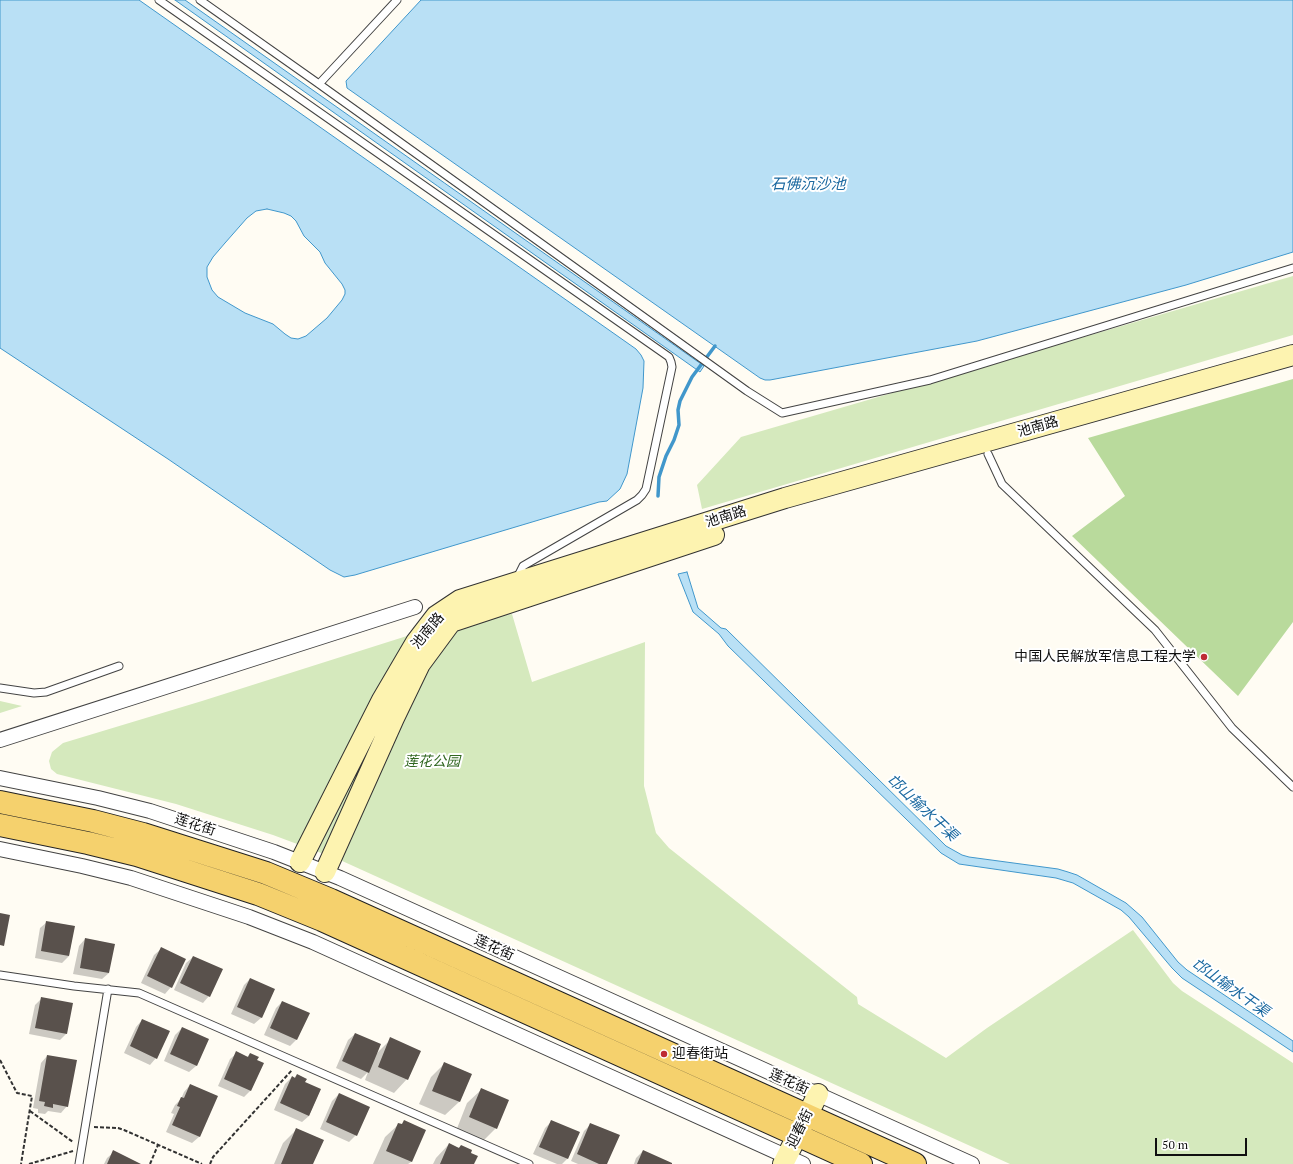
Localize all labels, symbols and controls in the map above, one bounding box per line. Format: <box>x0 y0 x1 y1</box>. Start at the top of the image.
water label: 石佛沉沙池 <box>771 176 845 194</box>
street label: 池南路 <box>1015 413 1061 441</box>
street label: 池南路 <box>703 503 749 531</box>
street label: 池南路 <box>408 610 448 652</box>
place label: 中国人民解放军信息工程大学 <box>1014 649 1196 665</box>
marker: 中国人民解放军信息工程大学 <box>1199 652 1209 662</box>
park label: 莲花公园 <box>404 754 460 770</box>
water label: 邙山输水干渠 <box>883 771 961 845</box>
street label: 莲花街 <box>172 811 218 839</box>
street label: 莲花街 <box>471 932 517 964</box>
water label: 邙山输水干渠 <box>1188 955 1272 1021</box>
place label: 迎春街站 <box>672 1046 728 1062</box>
marker: 迎春街站 <box>659 1049 669 1059</box>
street label: 莲花街 <box>766 1066 812 1098</box>
street label: 迎春街 <box>783 1106 817 1152</box>
scale bar <box>1157 1130 1249 1156</box>
text: 50 m <box>1162 1137 1188 1152</box>

